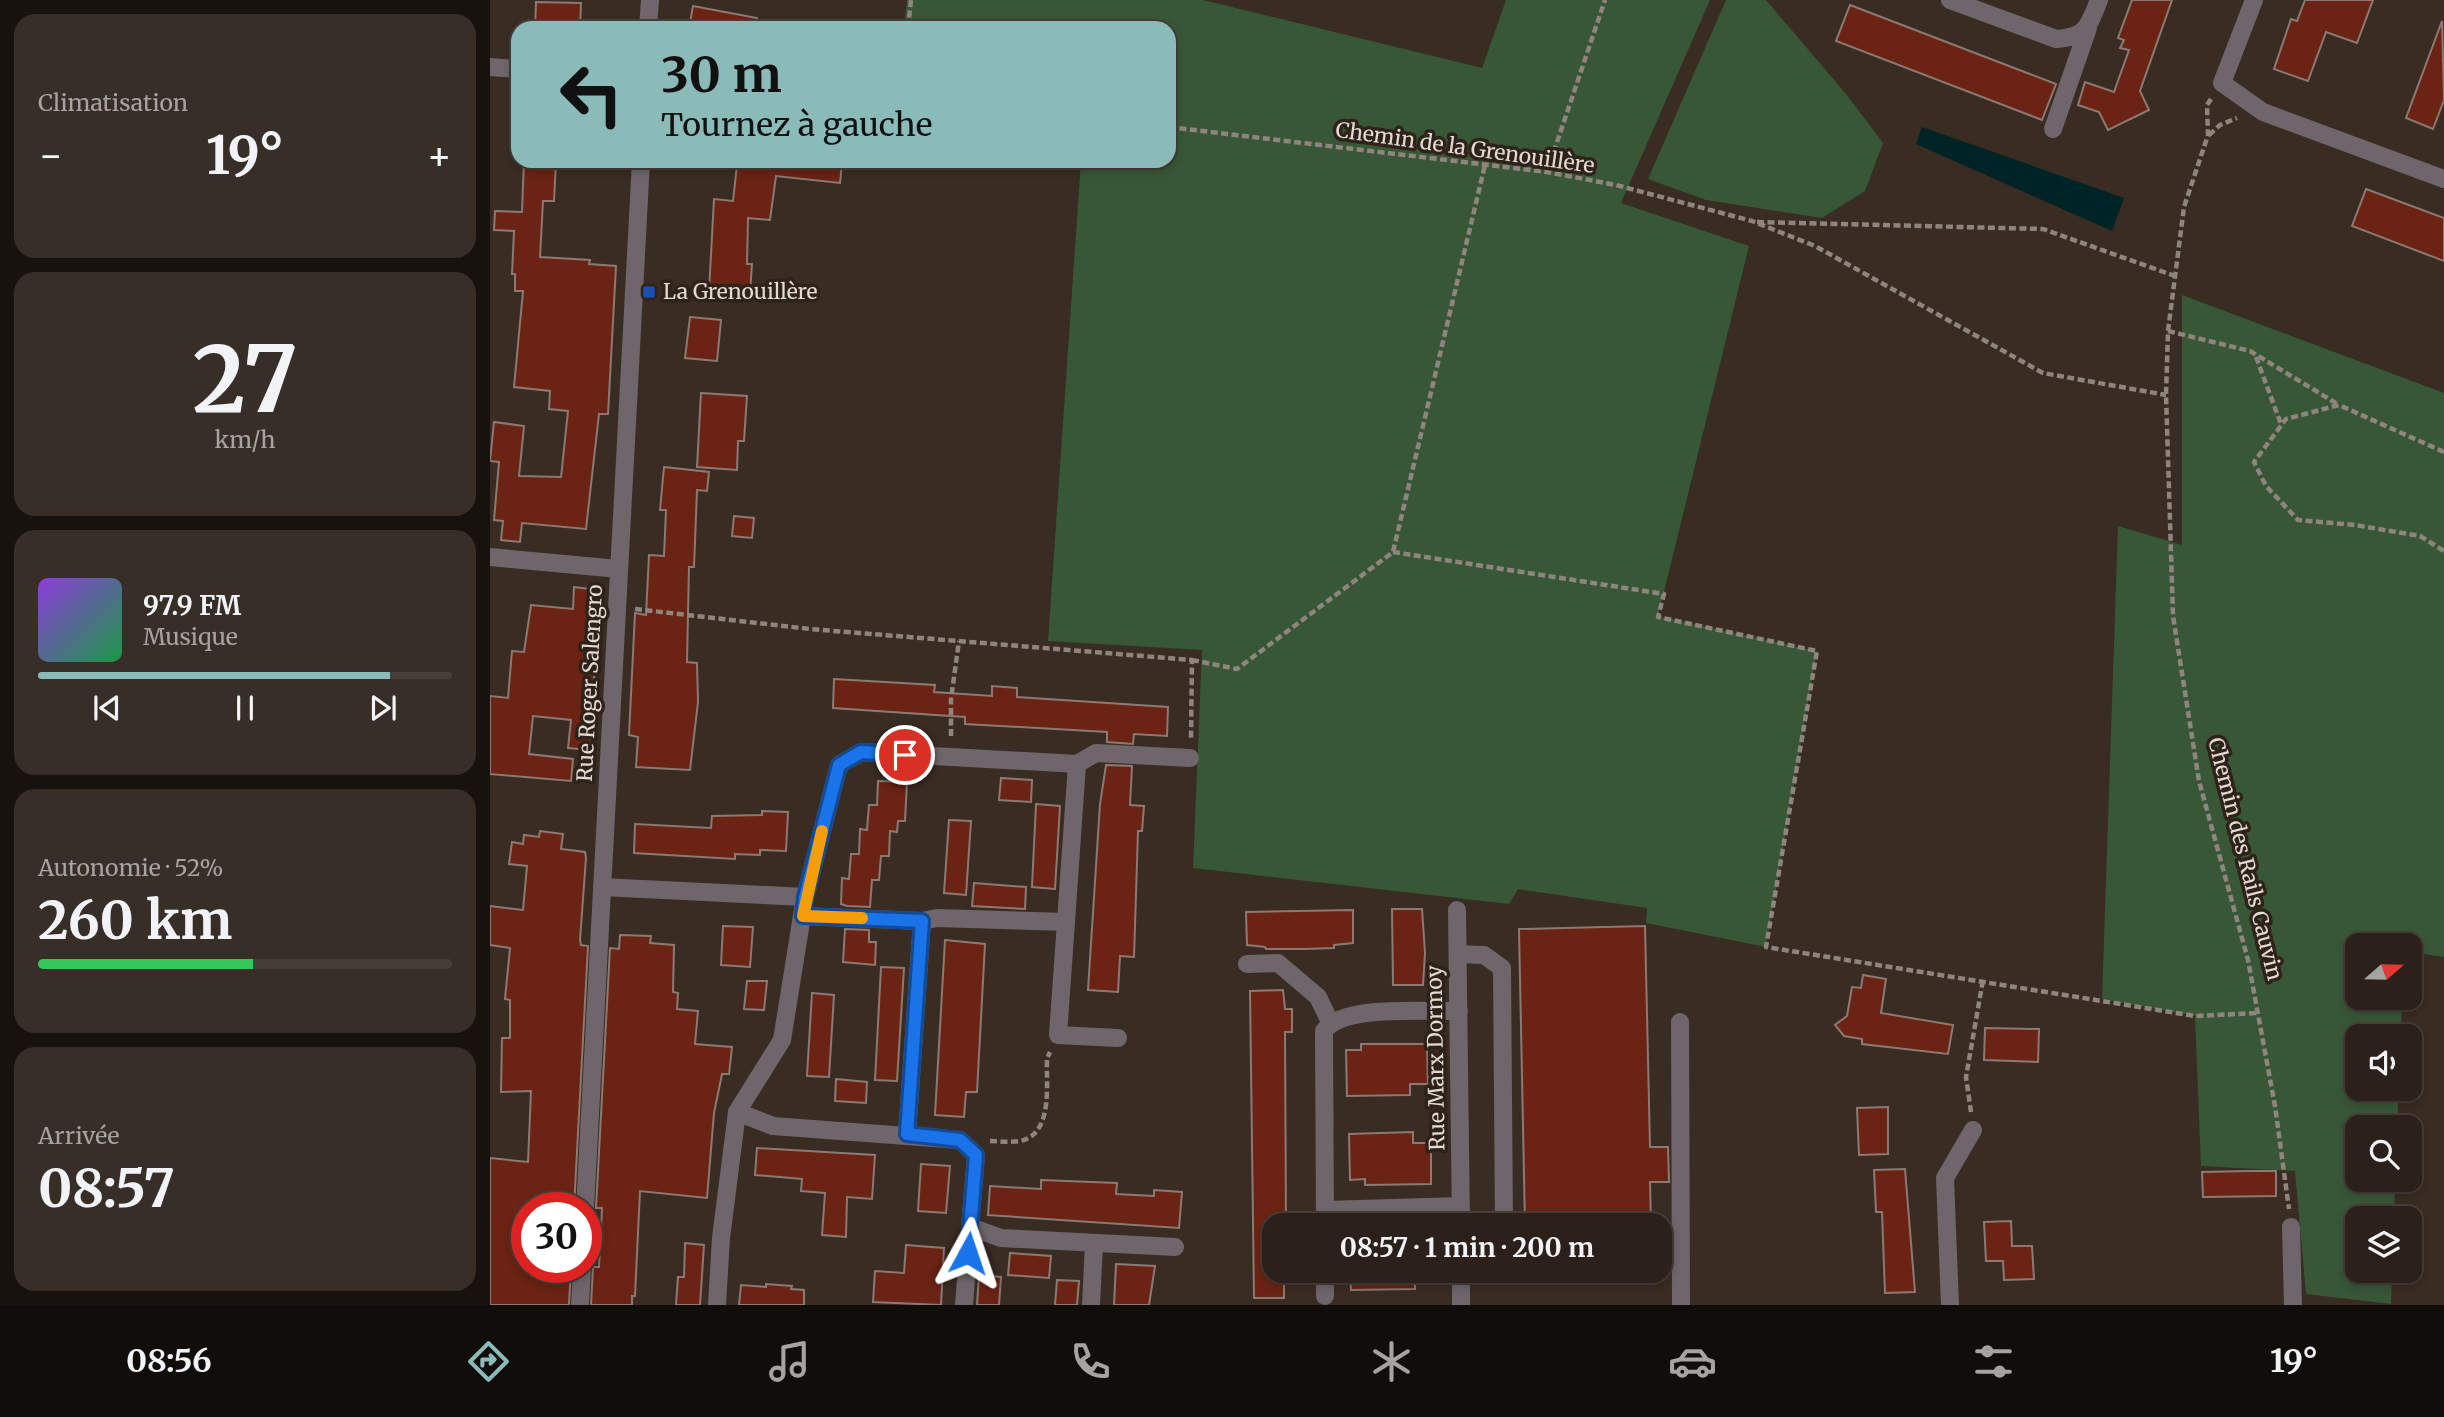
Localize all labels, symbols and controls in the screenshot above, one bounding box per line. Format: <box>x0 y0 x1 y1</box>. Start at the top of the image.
text: 30 m <box>661 44 782 105</box>
icon: left <box>546 49 637 140</box>
text: Climatisation <box>38 88 188 117</box>
text: Tournez à gauche <box>661 105 932 145</box>
street label: Chemin de la Grenouillère <box>1334 116 1596 179</box>
text: 19° <box>206 123 284 188</box>
text: − <box>38 132 63 179</box>
text: + <box>427 132 452 179</box>
place label: La Grenouillère <box>663 278 818 305</box>
marker: La Grenouillère <box>641 284 657 300</box>
text: 27 <box>192 322 298 437</box>
text: km/h <box>215 425 275 454</box>
street label: Rue Roger Salengro <box>571 584 608 782</box>
text: 97.9 FM <box>143 589 241 622</box>
text: Musique <box>143 622 238 651</box>
icon: previous <box>88 689 126 727</box>
icon: pause <box>226 689 264 727</box>
icon: next <box>364 689 402 727</box>
pin <box>875 725 935 785</box>
street label: Chemin des Rails Cauvin <box>2202 735 2289 983</box>
icon: arrive <box>886 736 924 774</box>
text: Autonomie · 52% <box>38 853 223 882</box>
text: 260 km <box>38 888 232 953</box>
north arrow <box>2345 933 2422 1010</box>
map controls <box>2345 933 2422 1283</box>
street label: Rue Marx Dormoy <box>1420 964 1451 1151</box>
button: sound <box>2345 1024 2422 1101</box>
button: search <box>2345 1115 2422 1192</box>
text: Arrivée <box>38 1121 120 1150</box>
text: 08:57 <box>38 1156 175 1221</box>
speed limit sign: 30 <box>511 1192 602 1283</box>
button: layers <box>2345 1206 2422 1283</box>
position arrow <box>931 1216 1005 1290</box>
text: 08:57 · 1 min · 200 m <box>1340 1231 1594 1264</box>
icon: directions <box>464 1337 513 1386</box>
icon: music <box>765 1337 814 1386</box>
icon: phone <box>1066 1337 1115 1386</box>
icon: climate <box>1367 1337 1416 1386</box>
icon: car <box>1668 1337 1717 1386</box>
icon: filters <box>1969 1337 2018 1386</box>
text: 08:56 <box>126 1341 212 1381</box>
text: 19° <box>2270 1341 2318 1381</box>

